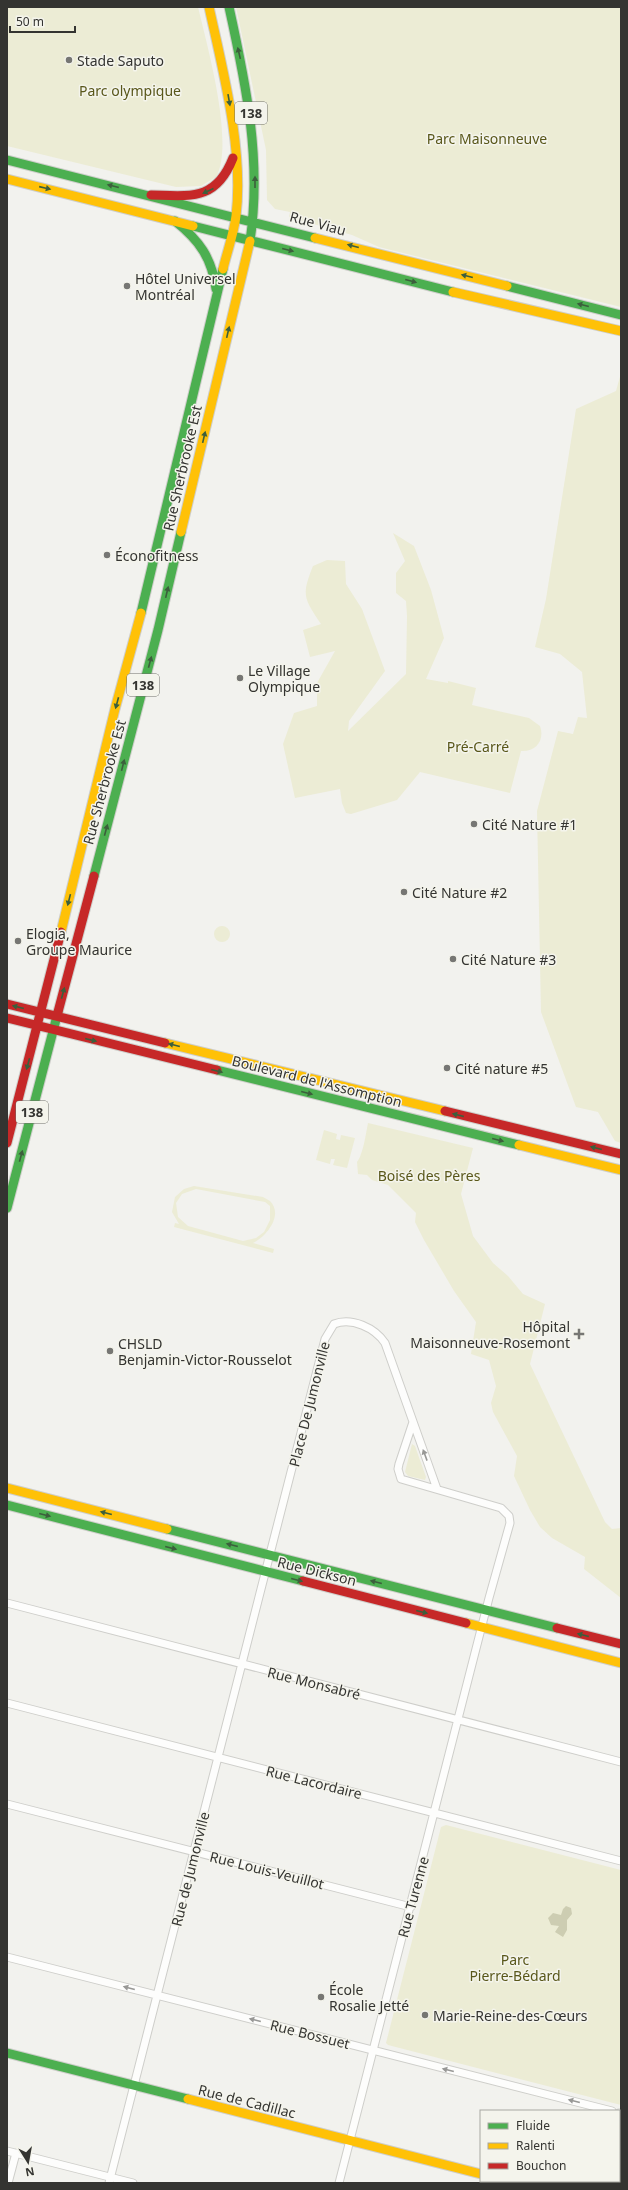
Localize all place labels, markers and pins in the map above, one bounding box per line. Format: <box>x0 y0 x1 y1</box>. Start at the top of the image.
place label: Stade Saputo <box>77 51 164 70</box>
marker: Stade Saputo <box>64 55 74 65</box>
place label: Hôtel Universel Montréal <box>135 269 236 304</box>
marker: Hôtel Universel Montréal <box>122 281 132 291</box>
place label: Éconofitness <box>115 546 199 565</box>
marker: Éconofitness <box>102 550 112 560</box>
place label: Le Village Olympique <box>248 661 320 696</box>
marker: Le Village Olympique <box>235 673 245 683</box>
place label: Cité Nature #1 <box>482 815 577 834</box>
marker: Cité Nature #1 <box>469 819 479 829</box>
place label: Cité Nature #2 <box>412 883 507 902</box>
marker: Cité Nature #2 <box>399 887 409 897</box>
place label: Elogia, Groupe Maurice <box>26 924 132 959</box>
marker: Elogia, Groupe Maurice <box>13 936 23 946</box>
place label: Cité Nature #3 <box>461 950 556 969</box>
marker: Cité Nature #3 <box>448 954 458 964</box>
place label: Cité nature #5 <box>455 1059 548 1078</box>
marker: Cité nature #5 <box>442 1063 452 1073</box>
place label: Hôpital Maisonneuve-Rosemont <box>410 1317 570 1352</box>
marker: Hôpital Maisonneuve-Rosemont <box>573 1328 585 1340</box>
place label: CHSLD Benjamin-Victor-Rousselot <box>118 1334 292 1369</box>
marker: CHSLD Benjamin-Victor-Rousselot <box>105 1346 115 1356</box>
place label: École Rosalie Jetté <box>329 1980 409 2015</box>
marker: École Rosalie Jetté <box>316 1992 326 2002</box>
place label: Marie-Reine-des-Cœurs <box>433 2006 588 2025</box>
marker: Marie-Reine-des-Cœurs <box>420 2010 430 2020</box>

